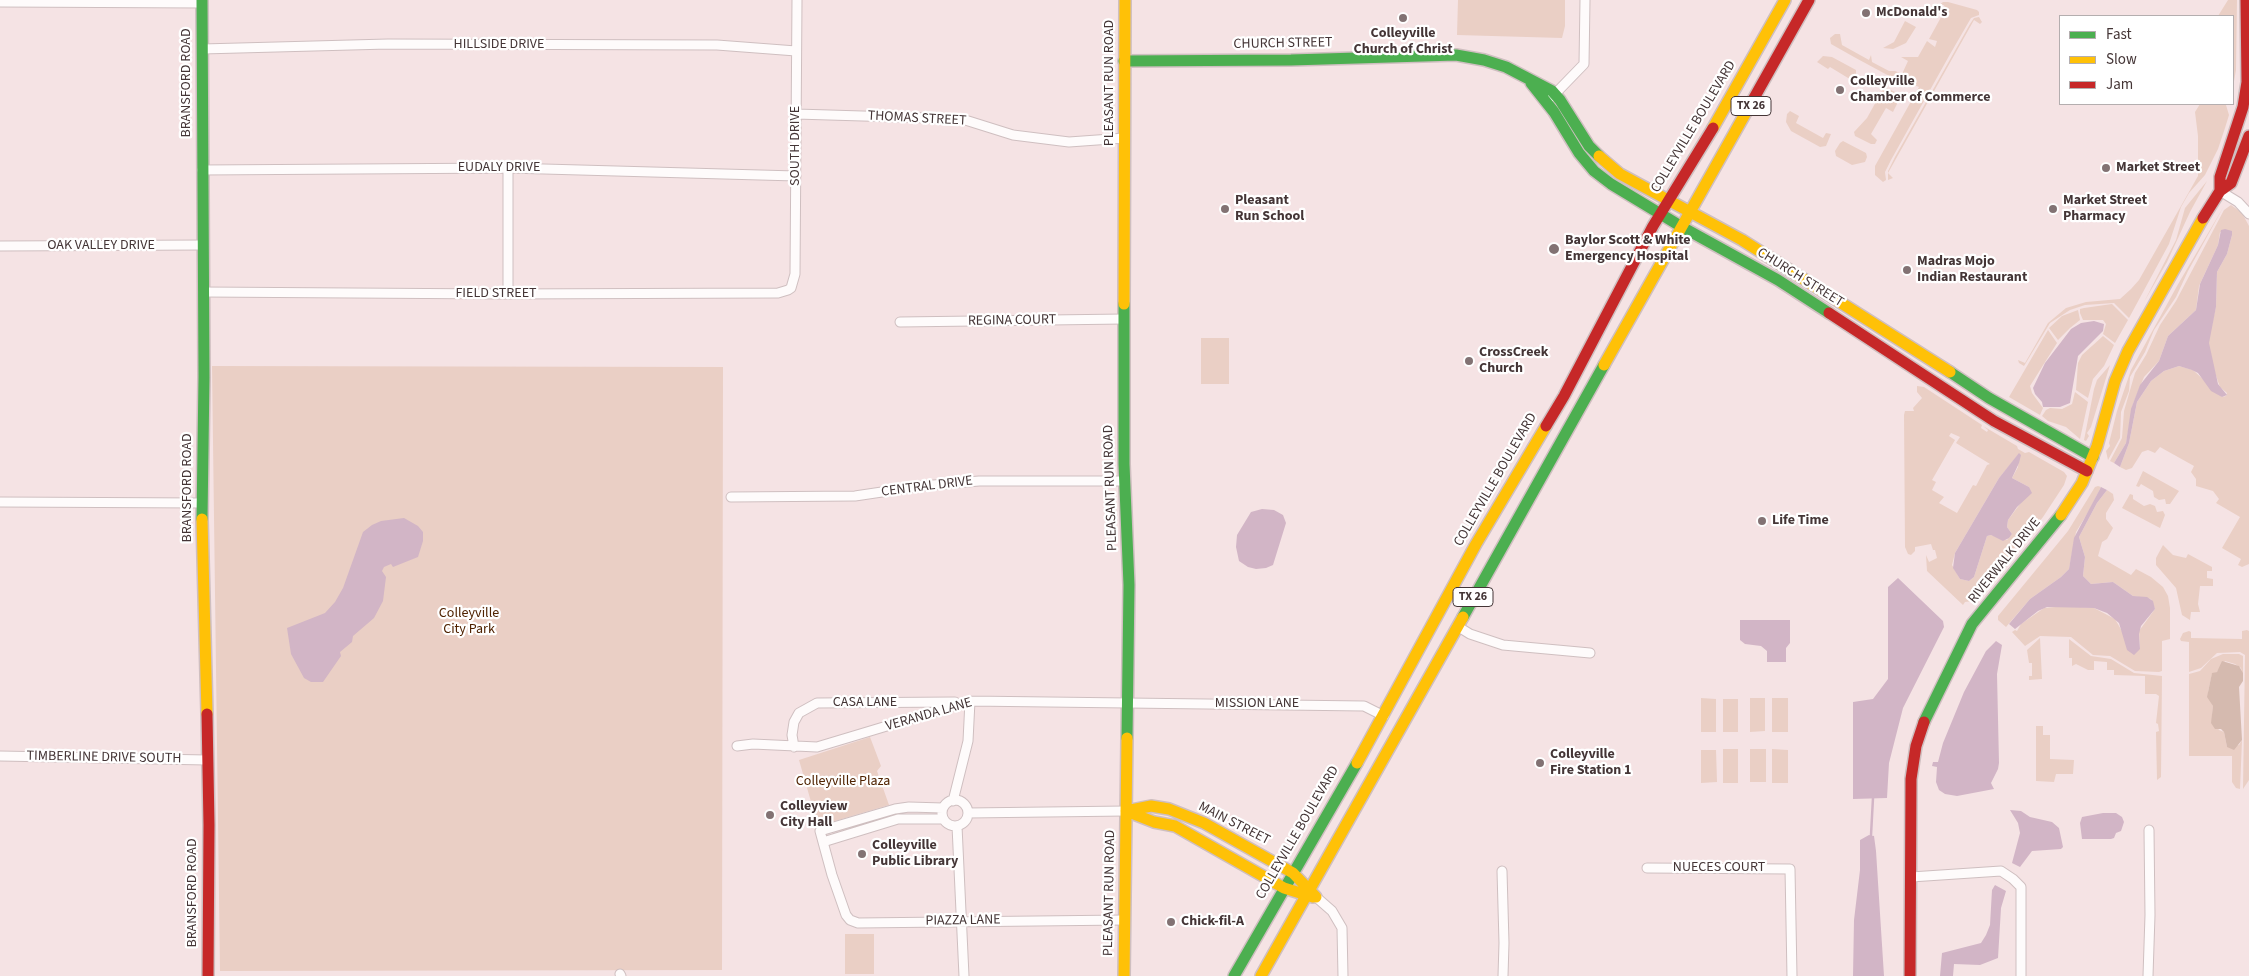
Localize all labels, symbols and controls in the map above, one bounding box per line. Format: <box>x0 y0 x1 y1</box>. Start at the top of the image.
place label: McDonald's <box>1876 5 1947 21</box>
marker: McDonald's <box>1860 7 1872 19</box>
marker: Colleyville Church of Christ <box>1397 12 1409 24</box>
legend <box>2059 15 2234 105</box>
street label: PLEASANT RUN ROAD <box>1102 20 1118 146</box>
text: Fast <box>2106 24 2132 45</box>
place label: Colleyville Church of Christ <box>1353 26 1453 58</box>
street label: BRANSFORD ROAD <box>179 28 195 138</box>
street label: CHURCH STREET <box>1233 35 1333 53</box>
street label: HILLSIDE DRIVE <box>454 37 544 53</box>
text: Slow <box>2106 49 2137 70</box>
street label: COLLEYVILLE BOULEVARD <box>1648 58 1740 196</box>
place label: Colleyville Chamber of Commerce <box>1850 74 1990 106</box>
text: Jam <box>2106 74 2133 95</box>
marker: Colleyville Chamber of Commerce <box>1834 84 1846 96</box>
road number: TX 26 <box>1731 96 1771 115</box>
street label: SOUTH DRIVE <box>788 106 804 186</box>
street label: THOMAS STREET <box>867 108 967 130</box>
street label: EUDALY DRIVE <box>458 160 540 176</box>
place label: Market Street <box>2116 160 2200 176</box>
marker: Market Street <box>2100 162 2112 174</box>
place label: Pleasant Run School <box>1235 193 1304 226</box>
place label: Market Street Pharmacy <box>2063 193 2147 226</box>
marker: Pleasant Run School <box>1219 203 1231 215</box>
marker: Market Street Pharmacy <box>2047 203 2059 215</box>
place label: Baylor Scott & White Emergency Hospital <box>1565 233 1691 266</box>
street label: OAK VALLEY DRIVE <box>47 238 155 254</box>
marker: Baylor Scott & White Emergency Hospital <box>1547 242 1561 256</box>
street label: CHURCH STREET <box>1754 245 1846 311</box>
place label: Madras Mojo Indian Restaurant <box>1917 254 2027 286</box>
marker: Madras Mojo Indian Restaurant <box>1901 264 1913 276</box>
street label: FIELD STREET <box>455 286 537 302</box>
street label: REGINA COURT <box>968 312 1056 330</box>
place label: CrossCreek Church <box>1479 345 1548 378</box>
marker: CrossCreek Church <box>1463 355 1475 367</box>
street label: COLLEYVILLE BOULEVARD <box>1451 410 1541 550</box>
street label: PLEASANT RUN ROAD <box>1100 425 1122 551</box>
street label: BRANSFORD ROAD <box>180 433 196 543</box>
street label: CENTRAL DRIVE <box>880 473 974 501</box>
place label: Life Time <box>1772 513 1829 529</box>
marker: Life Time <box>1756 515 1768 527</box>
street label: RIVERWALK DRIVE <box>1965 515 2045 607</box>
road number: TX 26 <box>1453 588 1493 606</box>
park label: Colleyville City Park <box>439 606 499 638</box>
street label: CASA LANE <box>833 695 897 711</box>
street label: VERANDA LANE <box>884 695 974 735</box>
street label: MISSION LANE <box>1215 696 1299 712</box>
place label: Colleyville Fire Station 1 <box>1550 747 1631 780</box>
street label: TIMBERLINE DRIVE SOUTH <box>26 748 182 768</box>
marker: Colleyville Fire Station 1 <box>1534 757 1546 769</box>
street label: COLLEYVILLE BOULEVARD <box>1253 763 1343 903</box>
park label: Colleyville Plaza <box>796 774 890 790</box>
place label: Colleyview City Hall <box>780 799 848 832</box>
street label: MAIN STREET <box>1195 799 1273 849</box>
marker: Colleyview City Hall <box>764 809 776 821</box>
street label: PLEASANT RUN ROAD <box>1100 830 1120 956</box>
street label: BRANSFORD ROAD <box>185 838 201 948</box>
place label: Colleyville Public Library <box>872 838 958 870</box>
marker: Colleyville Public Library <box>856 848 868 860</box>
street label: NUECES COURT <box>1673 860 1765 876</box>
street label: PIAZZA LANE <box>925 912 1001 930</box>
place label: Chick-fil-A <box>1181 914 1244 930</box>
marker: Chick-fil-A <box>1165 916 1177 928</box>

